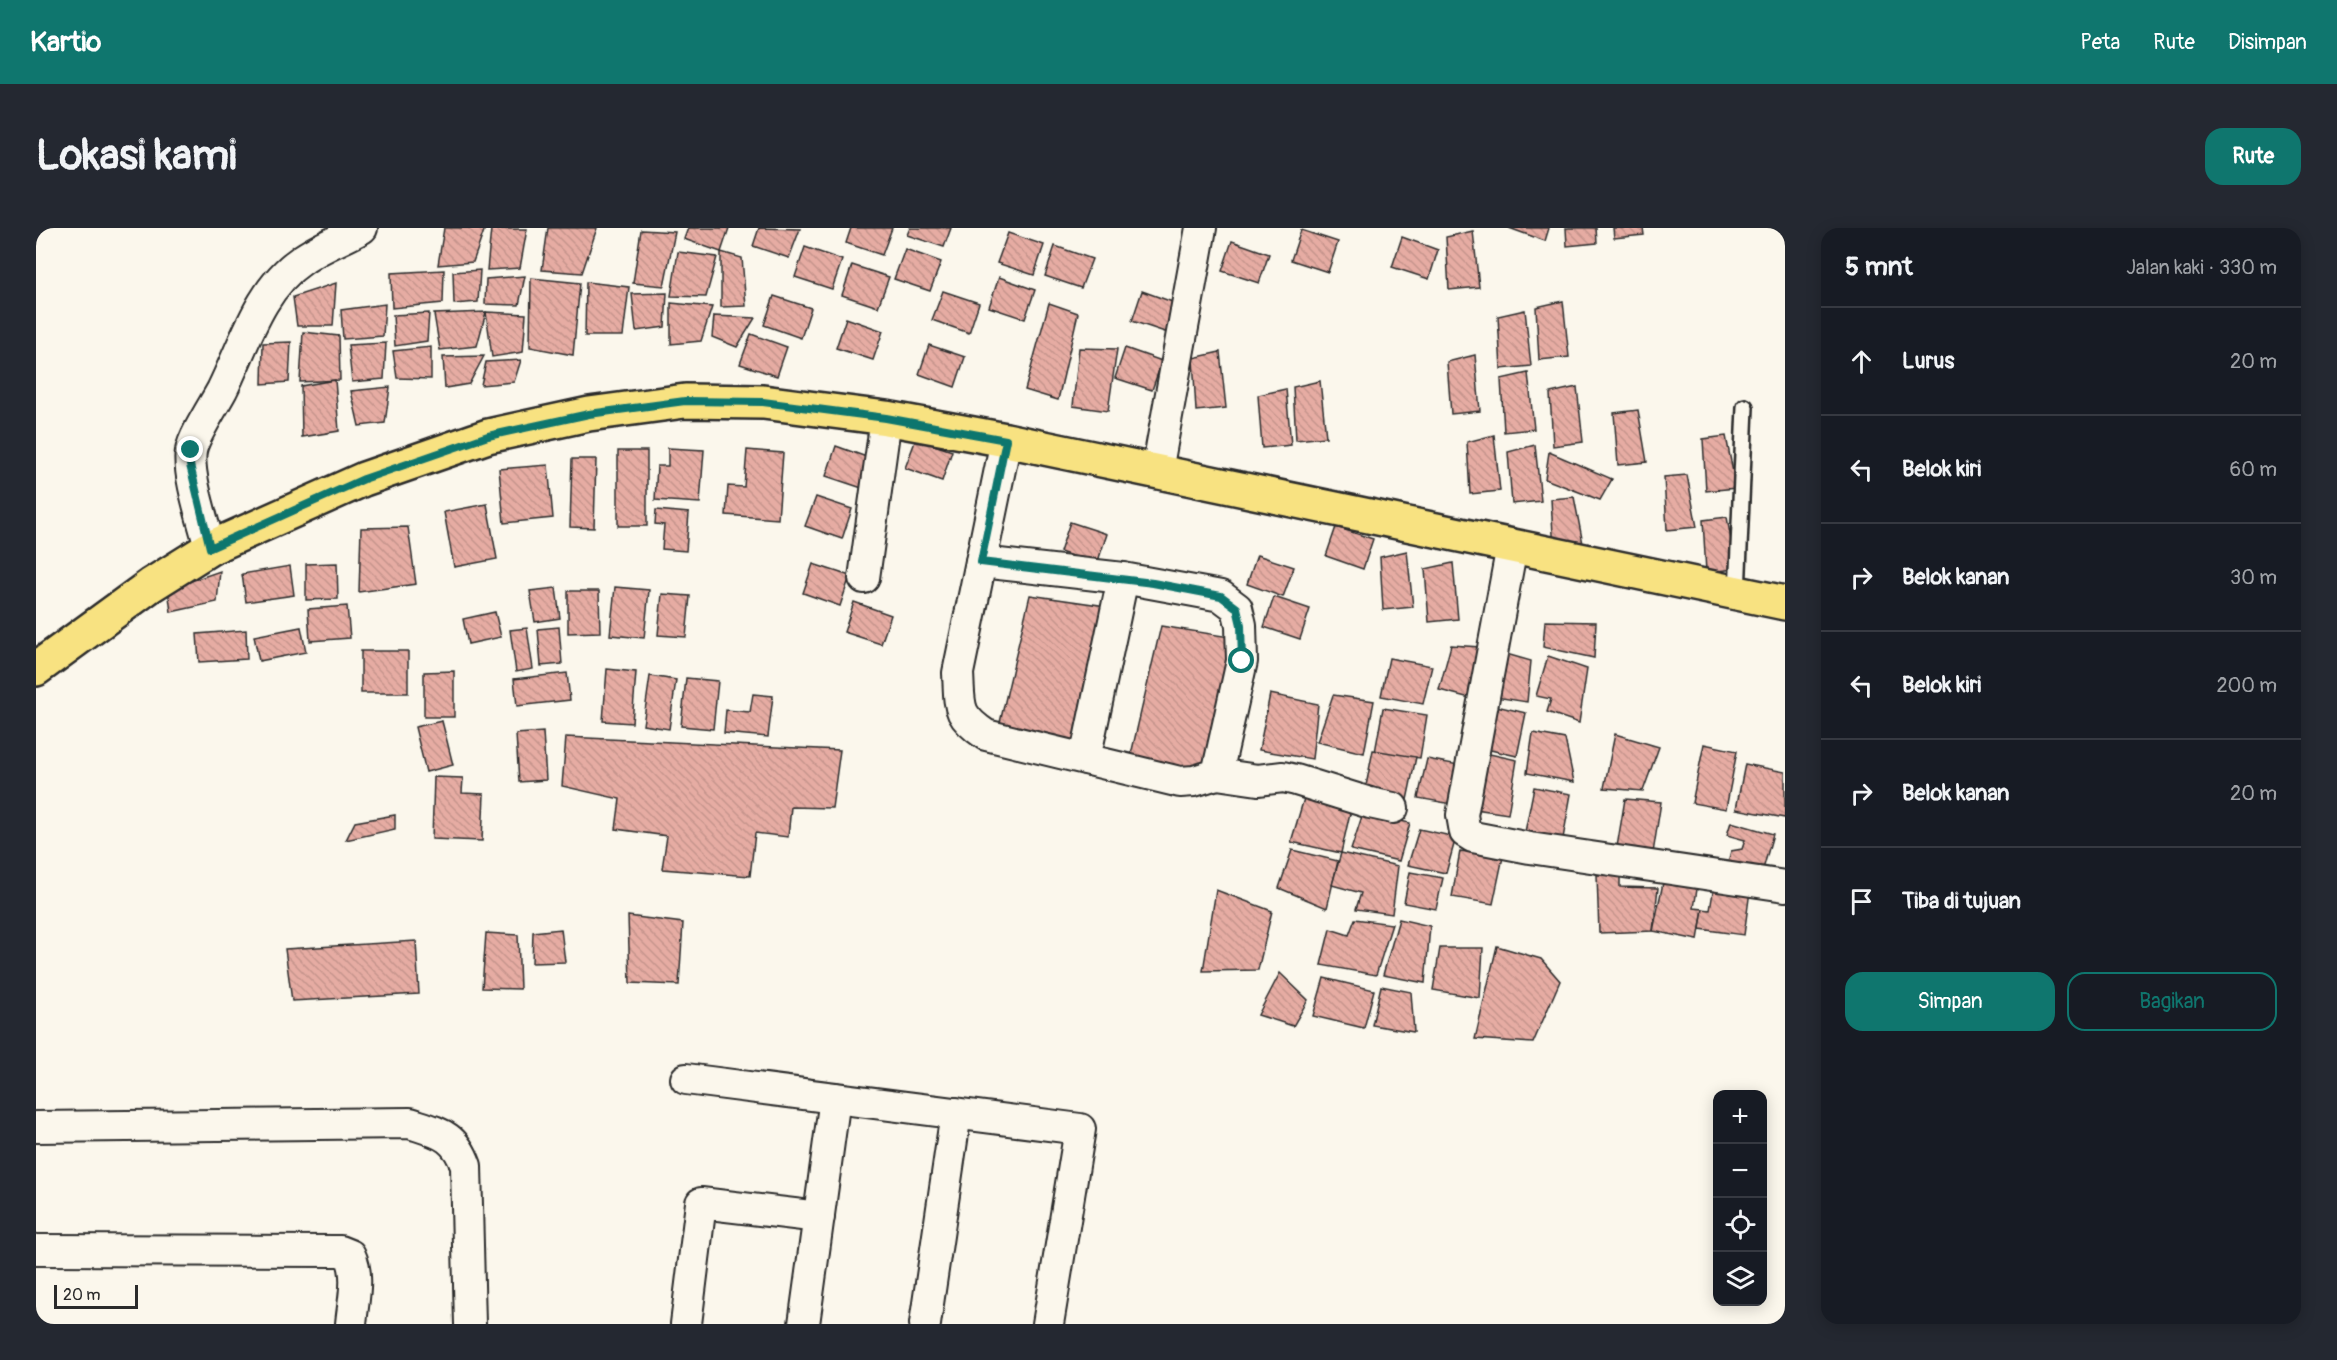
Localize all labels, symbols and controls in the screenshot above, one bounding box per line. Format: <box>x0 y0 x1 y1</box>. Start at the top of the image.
text: Kartio <box>30 25 101 60</box>
text: Peta <box>2080 29 2120 56</box>
text: Rute <box>2153 29 2195 56</box>
text: Disimpan <box>2228 29 2307 56</box>
button: Rute <box>2205 128 2301 185</box>
text: Lokasi kami <box>36 130 236 182</box>
text: 5 mnt <box>1845 251 1913 283</box>
text: Jalan kaki · 330 m <box>2126 255 2277 280</box>
icon: ahead <box>1845 345 1878 378</box>
text: Lurus <box>1902 347 1954 375</box>
text: 20 m <box>2230 349 2277 374</box>
route end <box>177 436 203 462</box>
icon: left <box>1845 453 1878 486</box>
text: Belok kiri <box>1902 455 1981 483</box>
text: 60 m <box>2230 457 2277 482</box>
icon: right <box>1845 561 1878 594</box>
text: Belok kanan <box>1902 563 2010 591</box>
text: 30 m <box>2230 565 2277 590</box>
route start <box>1228 647 1254 673</box>
icon: left <box>1845 669 1878 702</box>
text: Belok kiri <box>1902 671 1981 699</box>
text: 200 m <box>2216 673 2277 698</box>
icon: right <box>1845 777 1878 810</box>
text: Belok kanan <box>1902 779 2010 807</box>
text: 20 m <box>2230 781 2277 806</box>
icon: arrive <box>1845 885 1878 918</box>
text: Tiba di tujuan <box>1902 887 2021 915</box>
button: Simpan <box>1845 972 2055 1031</box>
button: Bagikan <box>2067 972 2277 1031</box>
map controls <box>1713 1090 1767 1306</box>
button: + <box>1713 1090 1767 1144</box>
button: − <box>1713 1144 1767 1198</box>
button: locate <box>1713 1198 1767 1252</box>
button: layers <box>1713 1252 1767 1306</box>
scale bar <box>54 1282 138 1310</box>
text: 20 m <box>63 1285 101 1305</box>

